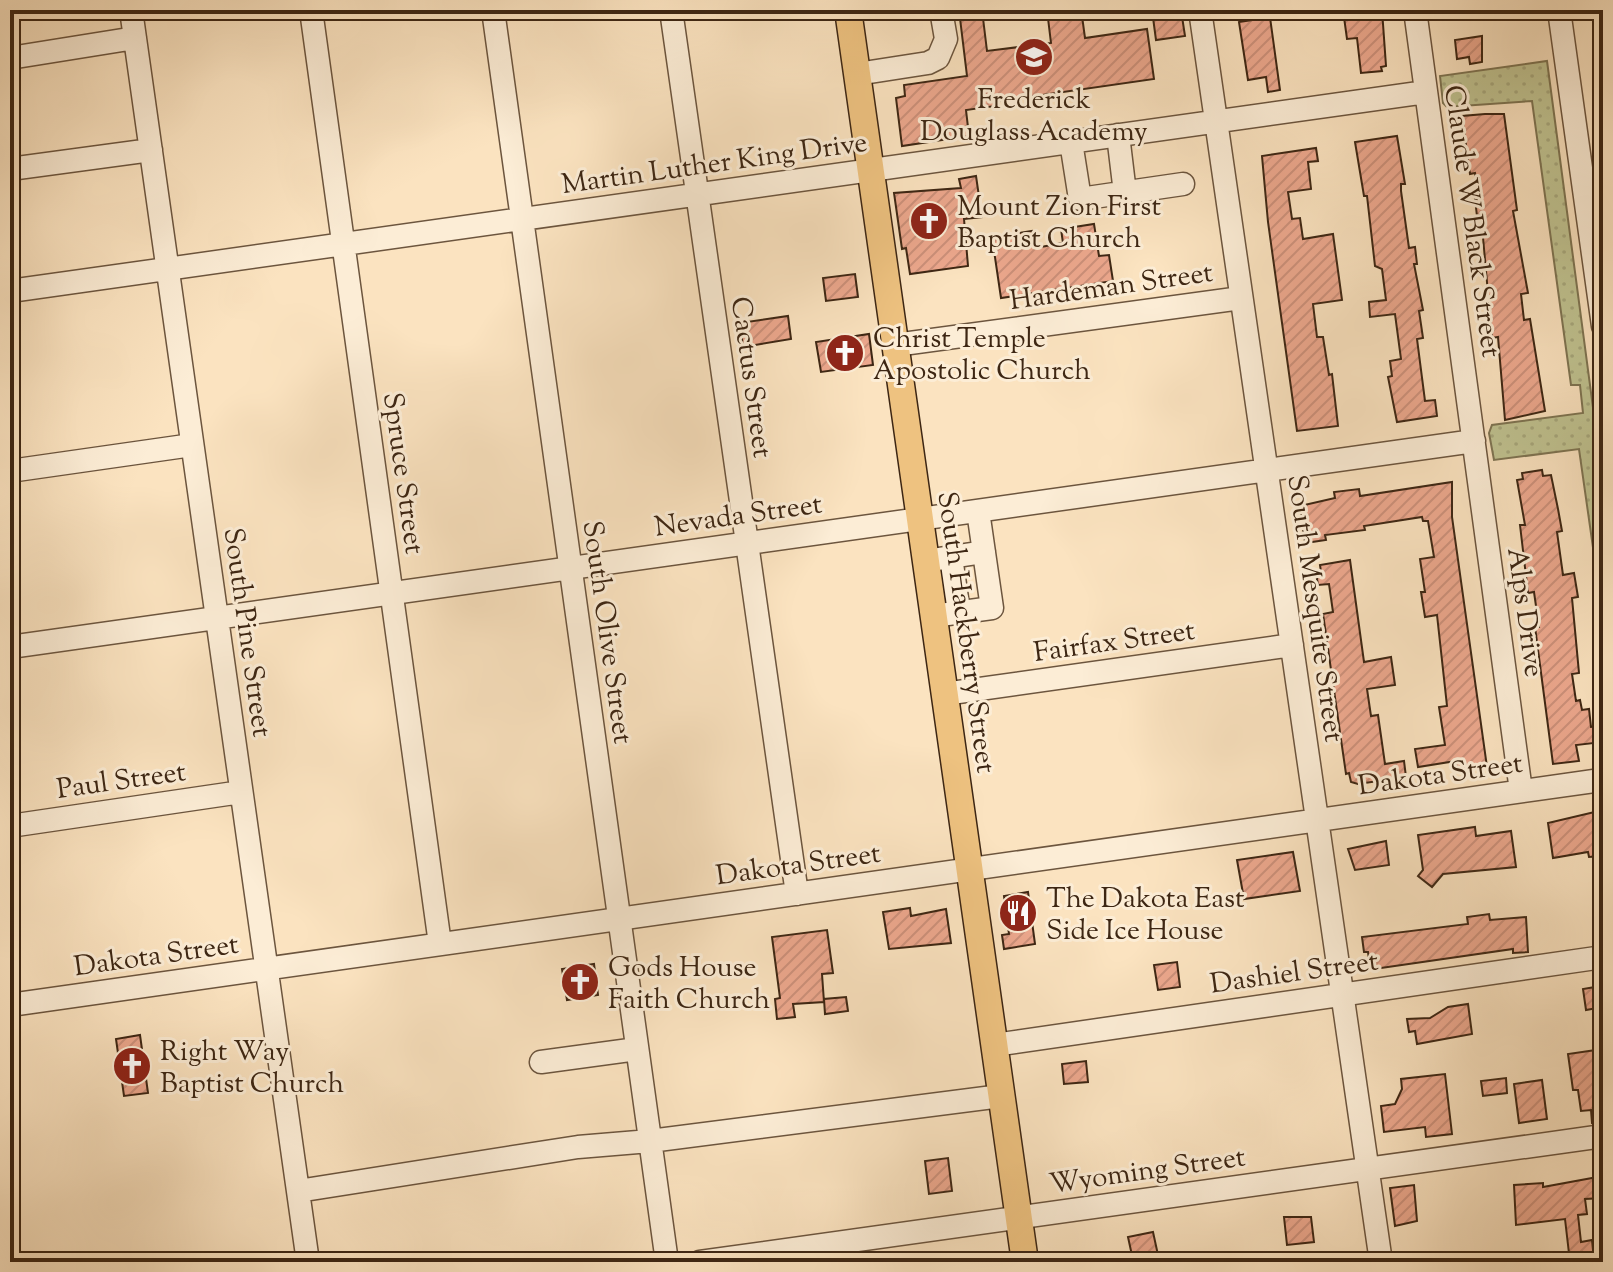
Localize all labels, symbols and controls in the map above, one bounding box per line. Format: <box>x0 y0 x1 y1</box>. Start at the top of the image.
school or university icon: Frederick Douglass Academy <box>1013 36 1055 78</box>
place label: Frederick Douglass Academy <box>920 81 1148 153</box>
street label: Claude W Black Street <box>1432 83 1510 361</box>
street label: Martin Luther King Drive <box>559 124 870 206</box>
place label: Mount Zion First Baptist Church <box>957 188 1161 260</box>
church icon: Mount Zion First Baptist Church <box>908 200 950 242</box>
street label: Hardeman Street <box>1007 254 1216 322</box>
street label: Cactus Street <box>719 294 781 461</box>
place label: Christ Temple Apostolic Church <box>873 320 1091 392</box>
church icon: Christ Temple Apostolic Church <box>824 332 866 374</box>
street label: Spruce Street <box>371 390 433 557</box>
street label: South Mesquite Street <box>1275 472 1353 745</box>
street label: Nevada Street <box>652 485 825 549</box>
street label: South Hackberry Street <box>925 489 1005 776</box>
street label: South Olive Street <box>571 518 642 747</box>
street label: South Pine Street <box>212 525 281 740</box>
street label: Alps Drive <box>1495 545 1553 680</box>
street label: Fairfax Street <box>1031 612 1198 674</box>
street label: Dakota Street <box>1356 745 1526 807</box>
street label: Paul Street <box>54 753 189 811</box>
street label: Dakota Street <box>714 835 884 897</box>
place label: The Dakota East Side Ice House <box>1046 880 1245 952</box>
restaurant icon: The Dakota East Side Ice House <box>997 892 1039 934</box>
street label: Dakota Street <box>72 926 242 988</box>
street label: Dashiel Street <box>1208 942 1381 1006</box>
place label: Gods House Faith Church <box>608 949 770 1021</box>
church icon: Gods House Faith Church <box>559 961 601 1003</box>
place label: Right Way Baptist Church <box>160 1033 344 1105</box>
church icon: Right Way Baptist Church <box>111 1045 153 1087</box>
street label: Wyoming Street <box>1047 1138 1248 1206</box>

